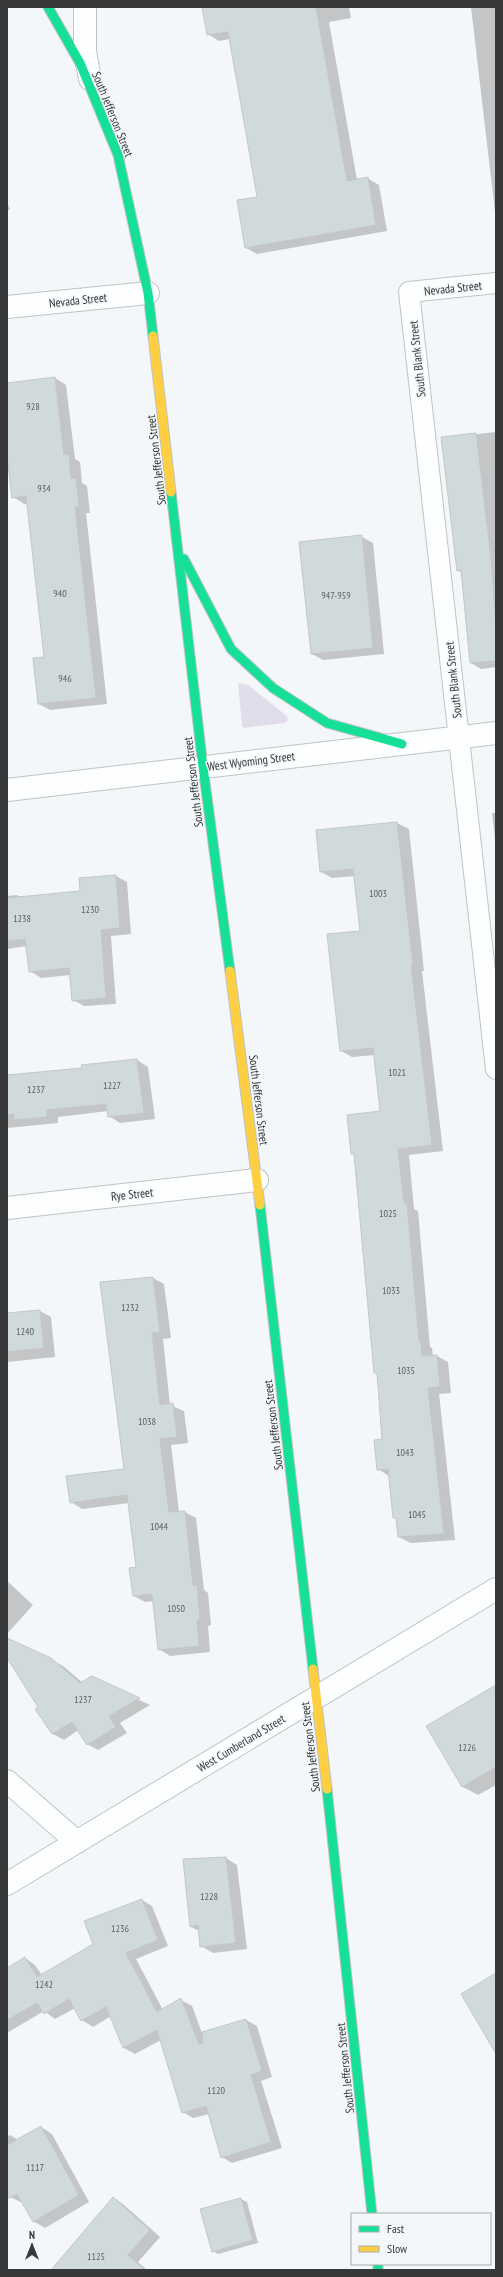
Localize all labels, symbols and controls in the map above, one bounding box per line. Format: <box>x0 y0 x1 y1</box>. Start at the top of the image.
street label: South Jefferson Street <box>89 69 137 160</box>
street label: Nevada Street <box>423 277 483 298</box>
street label: Nevada Street <box>48 289 108 310</box>
street label: South Blank Street <box>405 319 428 398</box>
house number: 928 <box>26 400 40 413</box>
street label: South Jefferson Street <box>143 413 169 506</box>
house number: 934 <box>37 482 51 495</box>
house number: 940 <box>53 587 67 600</box>
house number: 947-959 <box>321 589 351 602</box>
street label: South Blank Street <box>441 640 464 719</box>
house number: 946 <box>58 672 72 685</box>
street label: South Jefferson Street <box>180 735 206 828</box>
street label: West Wyoming Street <box>206 748 296 774</box>
house number: 1003 <box>369 887 387 900</box>
house number: 1230 <box>81 903 100 916</box>
house number: 1238 <box>13 912 31 925</box>
street label: South Jefferson Street <box>246 1054 272 1147</box>
house number: 1021 <box>388 1066 406 1079</box>
house number: 1227 <box>103 1079 121 1092</box>
house number: 1237 <box>27 1083 45 1096</box>
street label: Rye Street <box>110 1184 155 1204</box>
house number: 1025 <box>379 1207 397 1220</box>
house number: 1033 <box>382 1284 400 1297</box>
house number: 1232 <box>121 1301 139 1314</box>
house number: 1240 <box>16 1325 35 1338</box>
house number: 1035 <box>397 1364 415 1377</box>
street label: South Jefferson Street <box>260 1378 286 1471</box>
house number: 1038 <box>138 1415 156 1428</box>
house number: 1043 <box>396 1446 414 1459</box>
house number: 1045 <box>408 1508 426 1521</box>
house number: 1044 <box>150 1520 169 1533</box>
house number: 1050 <box>167 1602 186 1615</box>
house number: 1237 <box>74 1693 92 1706</box>
street label: South Jefferson Street <box>297 1700 323 1793</box>
street label: West Cumberland Street <box>194 1711 288 1775</box>
house number: 1226 <box>458 1741 477 1754</box>
house number: 1228 <box>200 1890 218 1903</box>
house number: 1236 <box>111 1922 130 1935</box>
house number: 1242 <box>35 1978 53 1991</box>
street label: South Jefferson Street <box>333 2021 357 2114</box>
house number: 1120 <box>207 2084 226 2097</box>
house number: 1117 <box>26 2161 44 2174</box>
legend <box>351 2213 491 2265</box>
text: Fast <box>387 2221 405 2236</box>
north arrow <box>12 2225 52 2265</box>
text: N <box>29 2228 35 2242</box>
text: Slow <box>387 2241 408 2256</box>
house number: 1125 <box>87 2250 105 2263</box>

